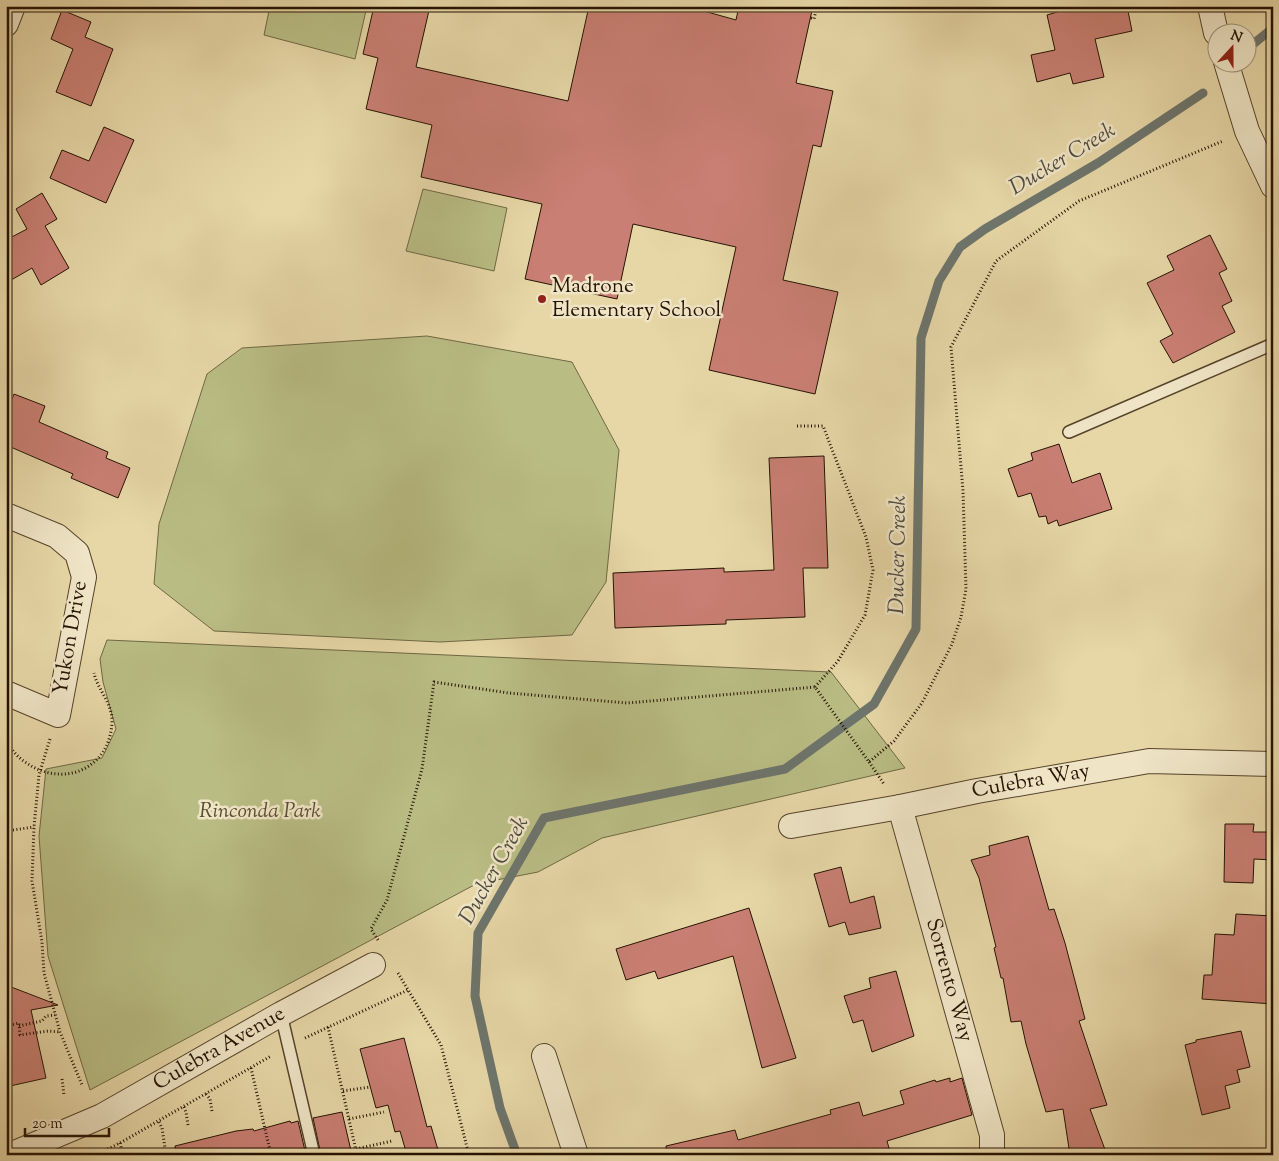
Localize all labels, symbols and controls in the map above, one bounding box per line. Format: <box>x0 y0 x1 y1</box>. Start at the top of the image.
north arrow <box>1206 22 1256 72</box>
text: N <box>1227 26 1245 49</box>
water label: Ducker Creek <box>1004 116 1122 204</box>
place label: Madrone Elementary School <box>552 272 722 326</box>
marker: Madrone Elementary School <box>536 293 548 305</box>
water label: Ducker Creek <box>882 495 916 615</box>
street label: Yukon Drive <box>46 578 96 698</box>
street label: Culebra Way <box>969 756 1093 807</box>
park label: Rinconda Park <box>199 797 321 827</box>
water label: Ducker Creek <box>452 811 538 931</box>
street label: Sorrento Way <box>917 915 980 1046</box>
street label: Culebra Avenue <box>148 1000 291 1099</box>
scale bar <box>25 1106 109 1138</box>
text: 20 m <box>32 1114 63 1135</box>

